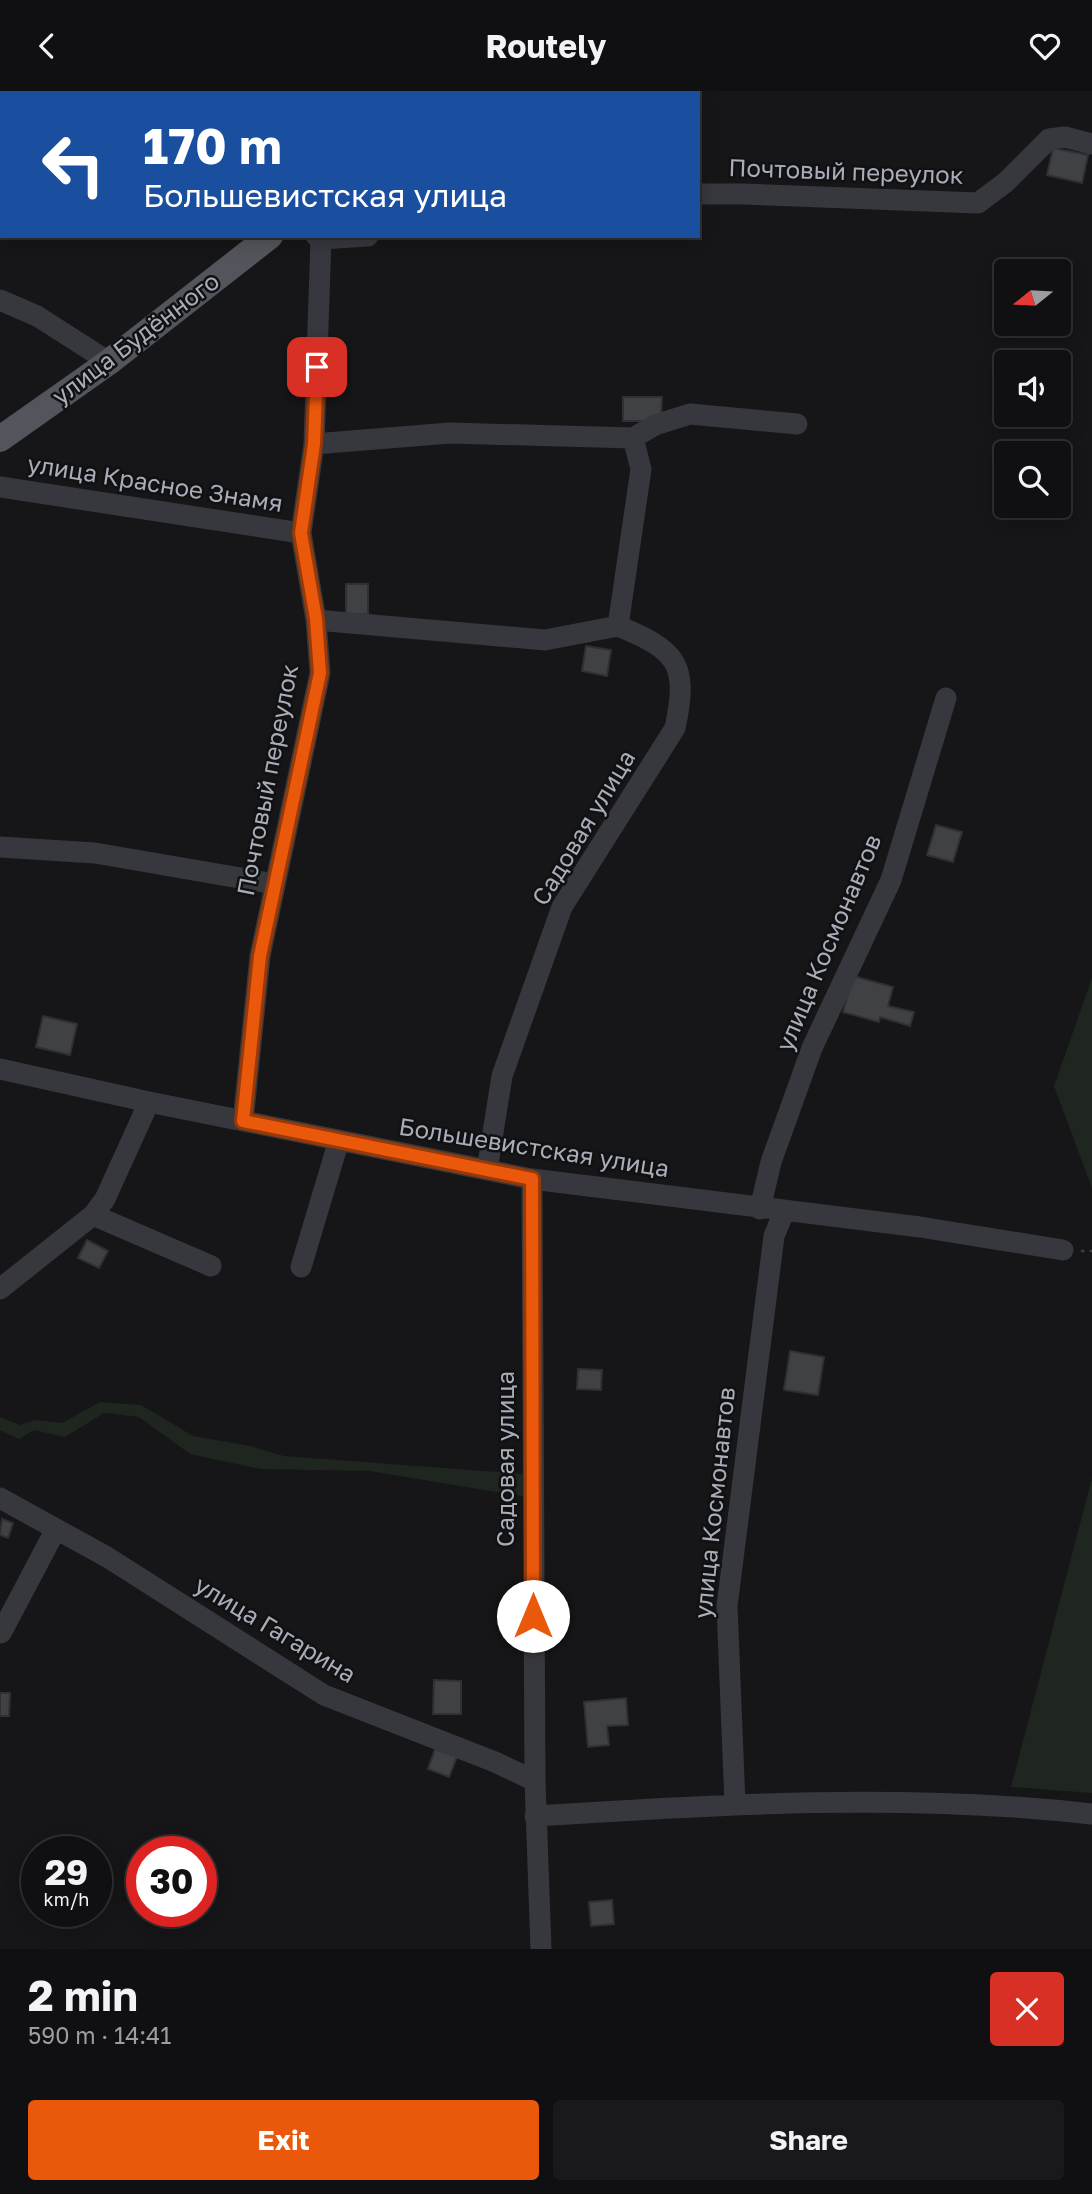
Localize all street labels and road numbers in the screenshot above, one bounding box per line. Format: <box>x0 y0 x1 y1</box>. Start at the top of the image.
street label: Почтовый переулок <box>728 152 964 189</box>
street label: улица Будённого <box>46 266 224 410</box>
street label: улица Красное Знамя <box>26 448 285 517</box>
street label: Почтовый переулок <box>230 661 303 898</box>
street label: Садовая улица <box>525 744 640 910</box>
street label: улица Космонавтов <box>769 830 886 1055</box>
street label: Большевистская улица <box>397 1111 671 1182</box>
street label: Садовая улица <box>490 1371 519 1547</box>
street label: улица Космонавтов <box>687 1386 740 1620</box>
street label: улица Гагарина <box>190 1569 362 1688</box>

